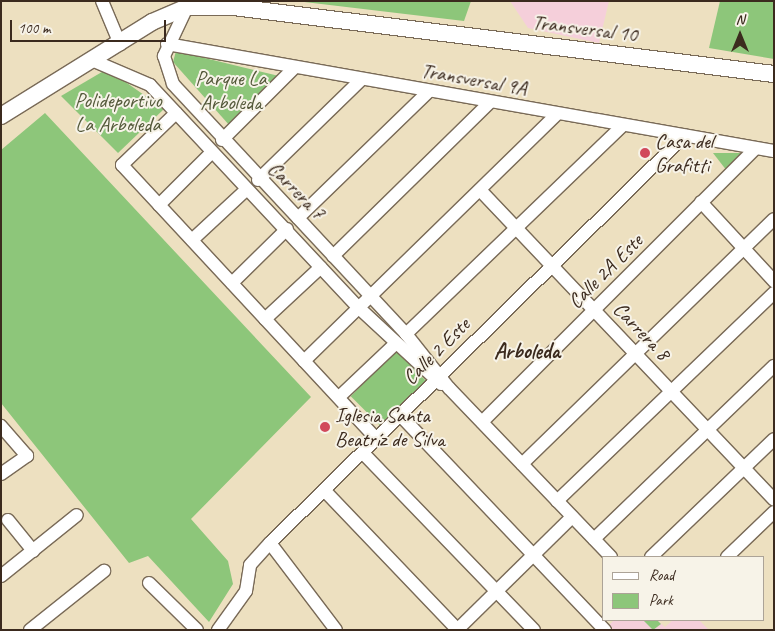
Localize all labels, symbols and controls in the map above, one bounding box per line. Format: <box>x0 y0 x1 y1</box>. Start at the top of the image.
street label: Transversal 10 <box>531 9 639 47</box>
scale bar <box>12 10 169 42</box>
north arrow <box>715 10 765 60</box>
text: N <box>736 11 744 28</box>
text: 100 m <box>18 19 50 38</box>
street label: Transversal 9A <box>419 57 529 101</box>
park label: Parque La Arboleda <box>195 65 267 115</box>
park label: Polideportivo La Arboleda <box>74 87 162 137</box>
place label: Casa del Grafitti <box>655 128 713 178</box>
marker: Casa del Grafitti <box>639 147 651 159</box>
street label: Carrera 7 <box>263 156 331 224</box>
street label: Calle 2A Este <box>562 228 648 314</box>
street label: Carrera 8 <box>608 296 676 366</box>
street label: Calle 2 Este <box>397 312 475 390</box>
district label: Arboleda <box>494 339 560 365</box>
place label: Iglesia Santa Beatríz de Silva <box>335 402 445 452</box>
marker: Iglesia Santa Beatríz de Silva <box>319 421 331 433</box>
legend <box>602 556 765 621</box>
text: Road <box>649 566 674 585</box>
text: Park <box>649 591 673 610</box>

